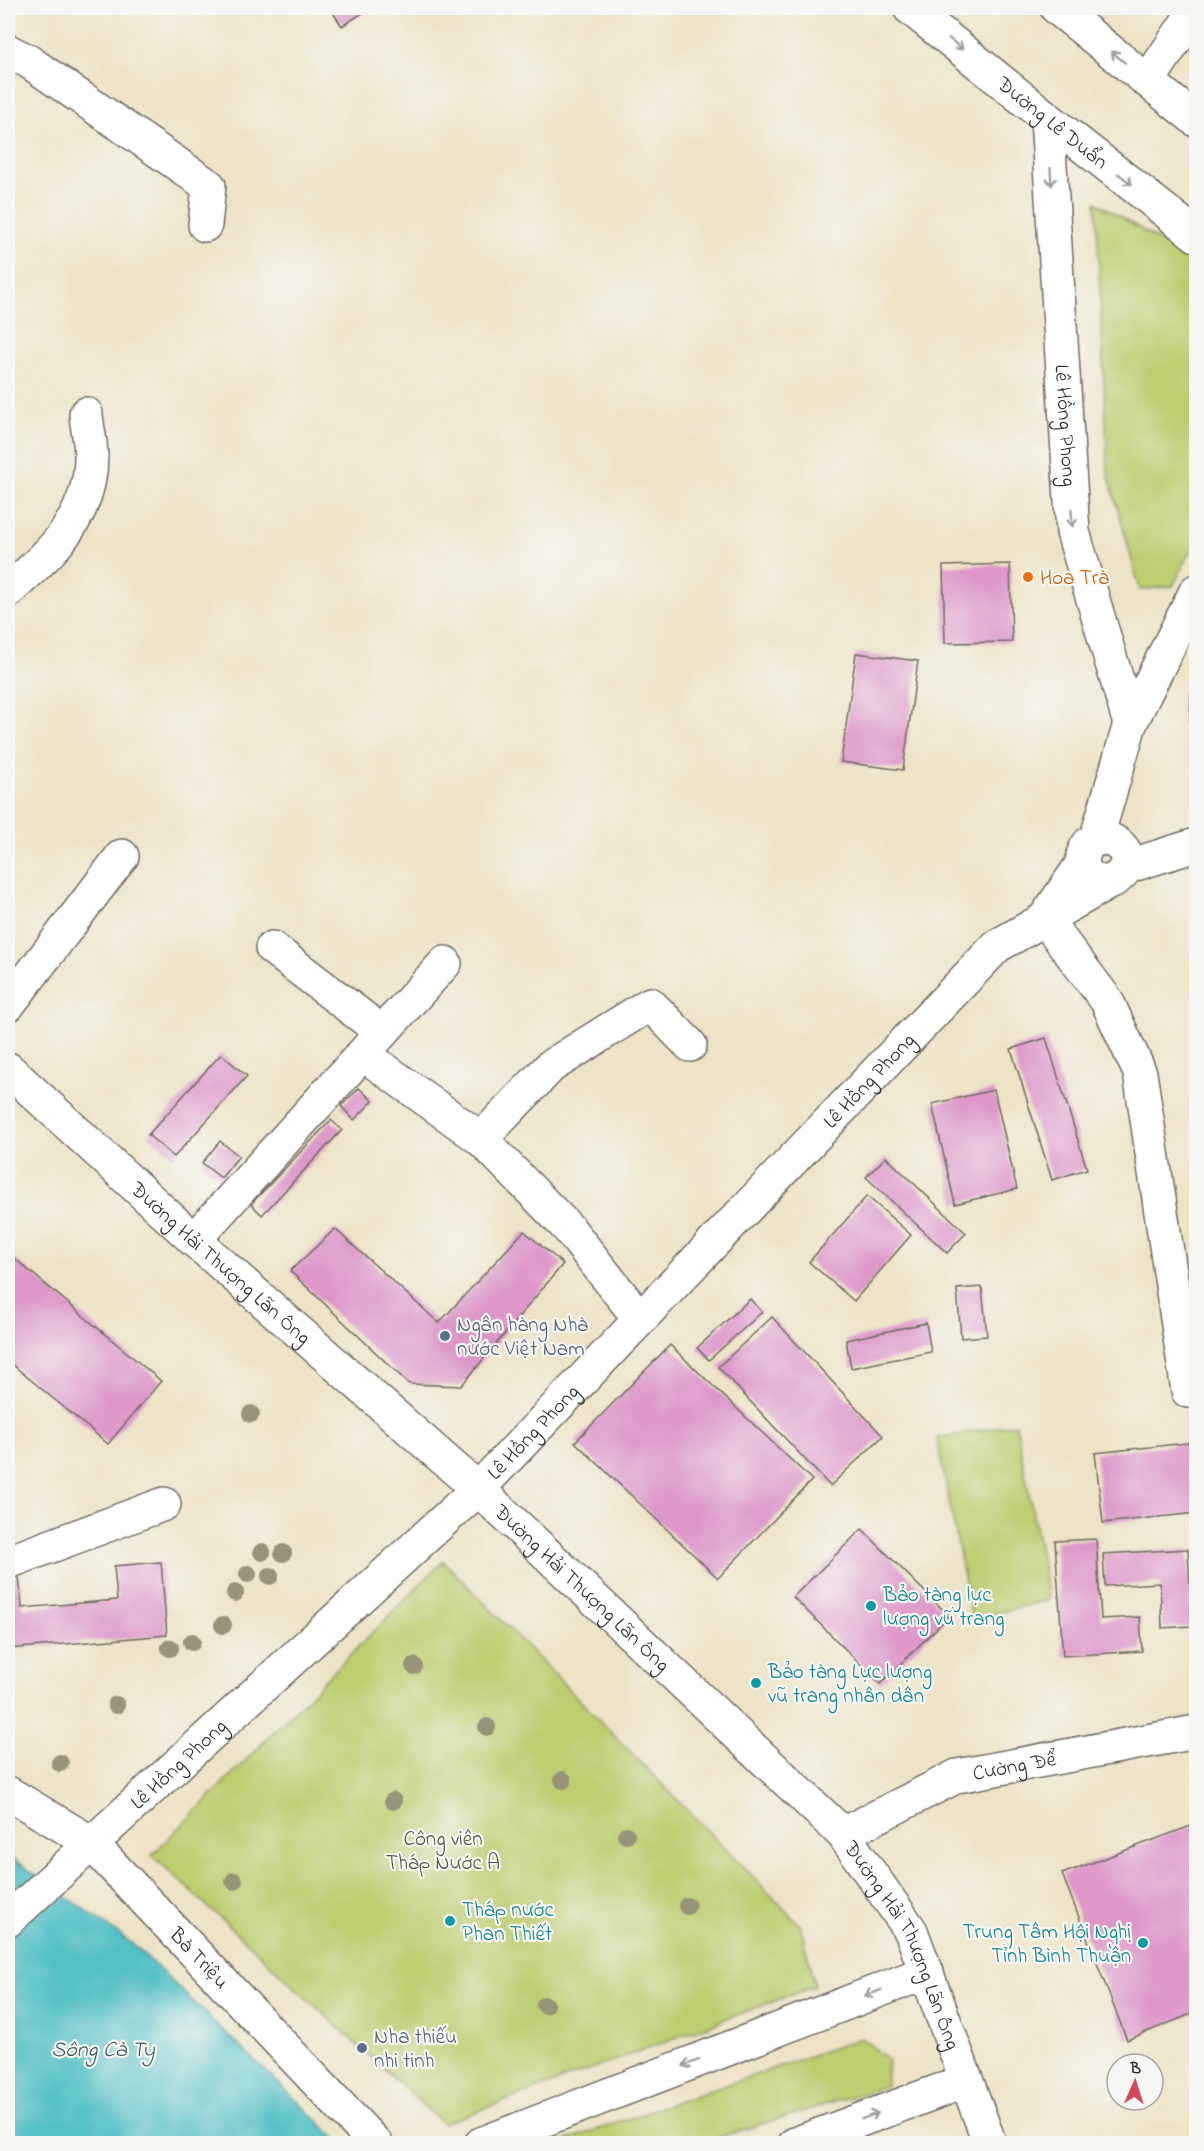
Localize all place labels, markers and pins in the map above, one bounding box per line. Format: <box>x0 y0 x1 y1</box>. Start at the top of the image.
place label: Hoa Trà <box>1040 564 1109 594</box>
marker: Hoa Trà <box>1021 570 1035 584</box>
place label: Ngân hàng Nhà nước Việt Nam <box>457 1311 588 1365</box>
marker: Ngân hàng Nhà nước Việt Nam <box>438 1329 452 1343</box>
place label: Bảo tàng lực lượng vũ trang <box>882 1581 1004 1637</box>
marker: Bảo tàng lực lượng vũ trang <box>864 1599 878 1613</box>
place label: Bảo tàng Lực lượng vũ trang nhân dân <box>767 1658 932 1714</box>
marker: Bảo tàng Lực lượng vũ trang nhân dân <box>749 1676 763 1690</box>
place label: Tháp nước Phan Thiết <box>462 1896 555 1950</box>
marker: Tháp nước Phan Thiết <box>443 1914 457 1928</box>
place label: Trung Tâm Hội Nghị Tỉnh Bình Thuận <box>963 1918 1131 1972</box>
marker: Trung Tâm Hội Nghị Tỉnh Bình Thuận <box>1136 1936 1150 1950</box>
place label: Nha thiếu nhi tinh <box>374 2023 457 2077</box>
marker: Nha thiếu nhi tinh <box>355 2041 369 2055</box>

